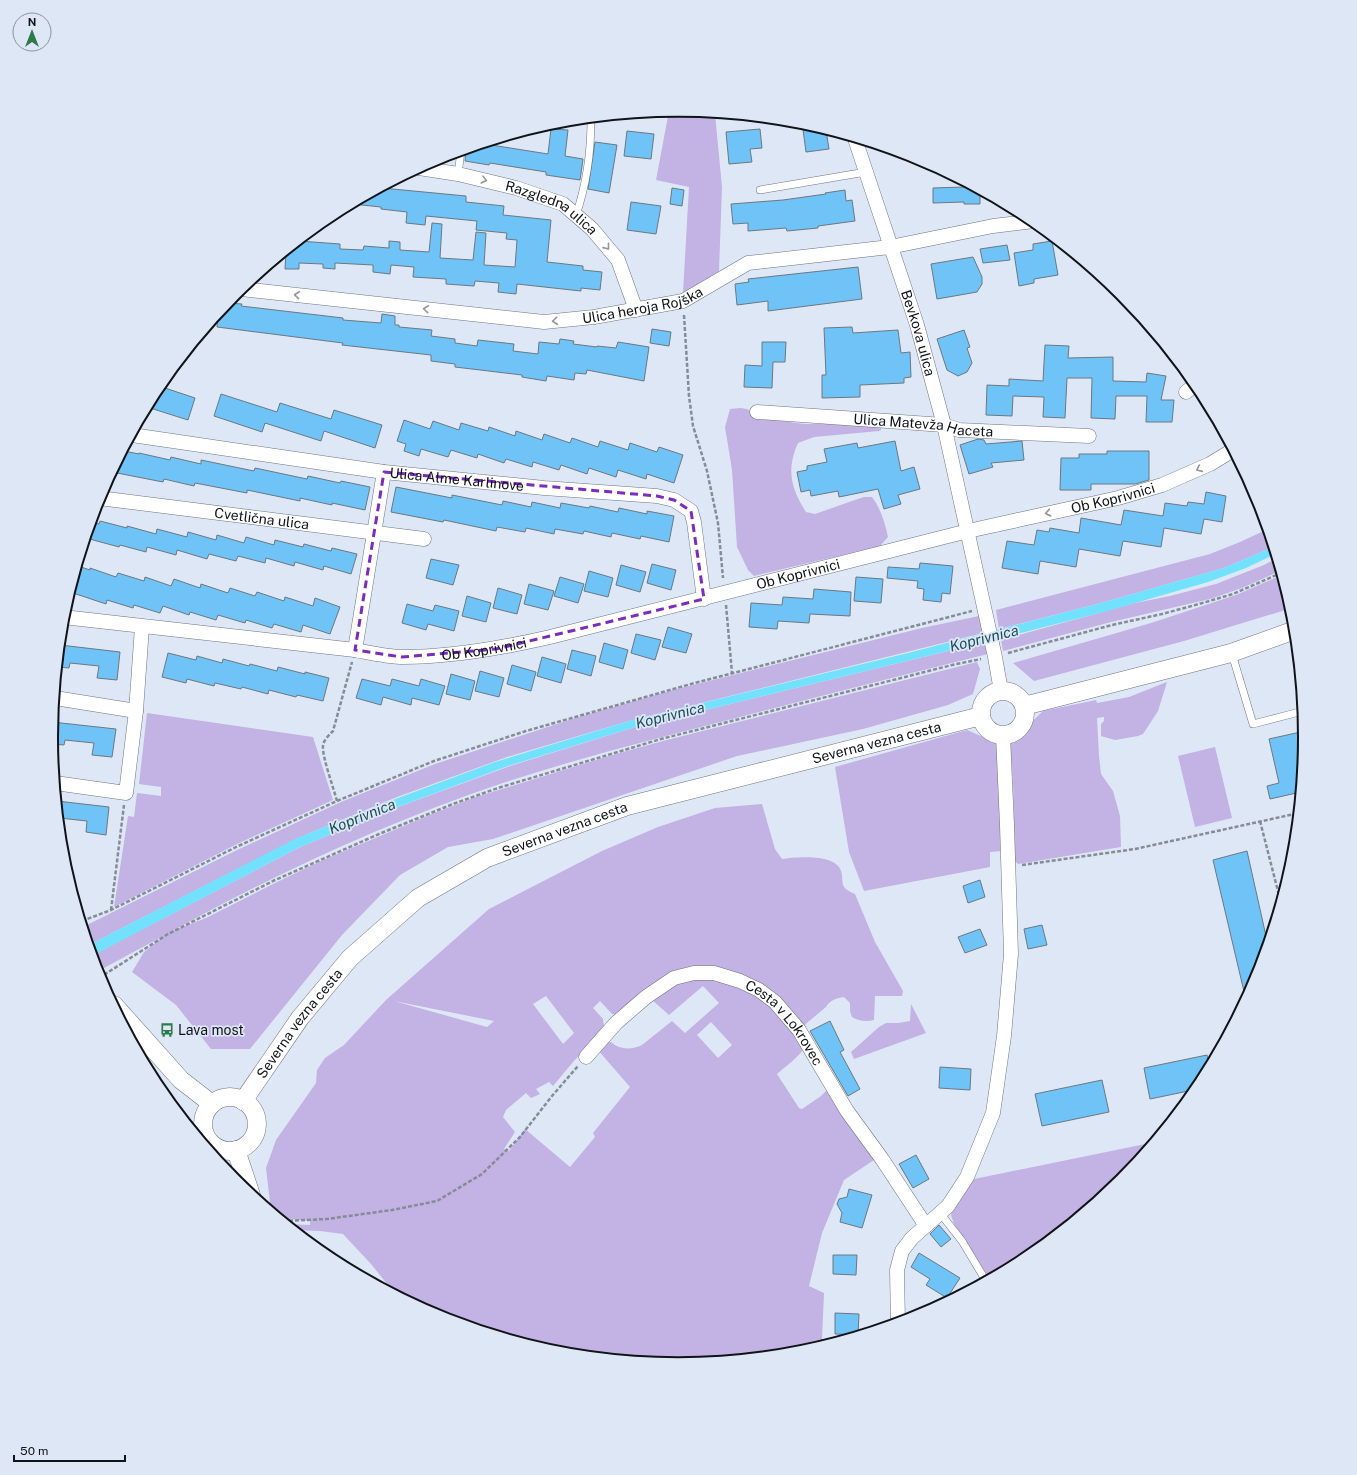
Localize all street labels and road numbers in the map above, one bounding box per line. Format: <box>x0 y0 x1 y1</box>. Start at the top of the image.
street label: Razgledna ulica <box>504 178 601 238</box>
street label: Ulica heroja Rojška <box>581 283 705 326</box>
street label: Bevkova ulica <box>898 288 938 378</box>
street label: Ulica Matevža Haceta <box>853 411 993 440</box>
street label: Ulica Alme Karlinove <box>389 465 525 494</box>
street label: Ob Koprivnici <box>1070 480 1157 516</box>
street label: Cvetlična ulica <box>213 505 310 532</box>
street label: Ob Koprivnici <box>754 556 842 592</box>
street label: Ob Koprivnici <box>441 634 528 663</box>
street label: Severna vezna cesta <box>810 718 943 767</box>
street label: Severna vezna cesta <box>500 799 630 860</box>
street label: Severna vezna cesta <box>253 966 346 1081</box>
street label: Cesta v Lokrovec <box>743 977 826 1068</box>

